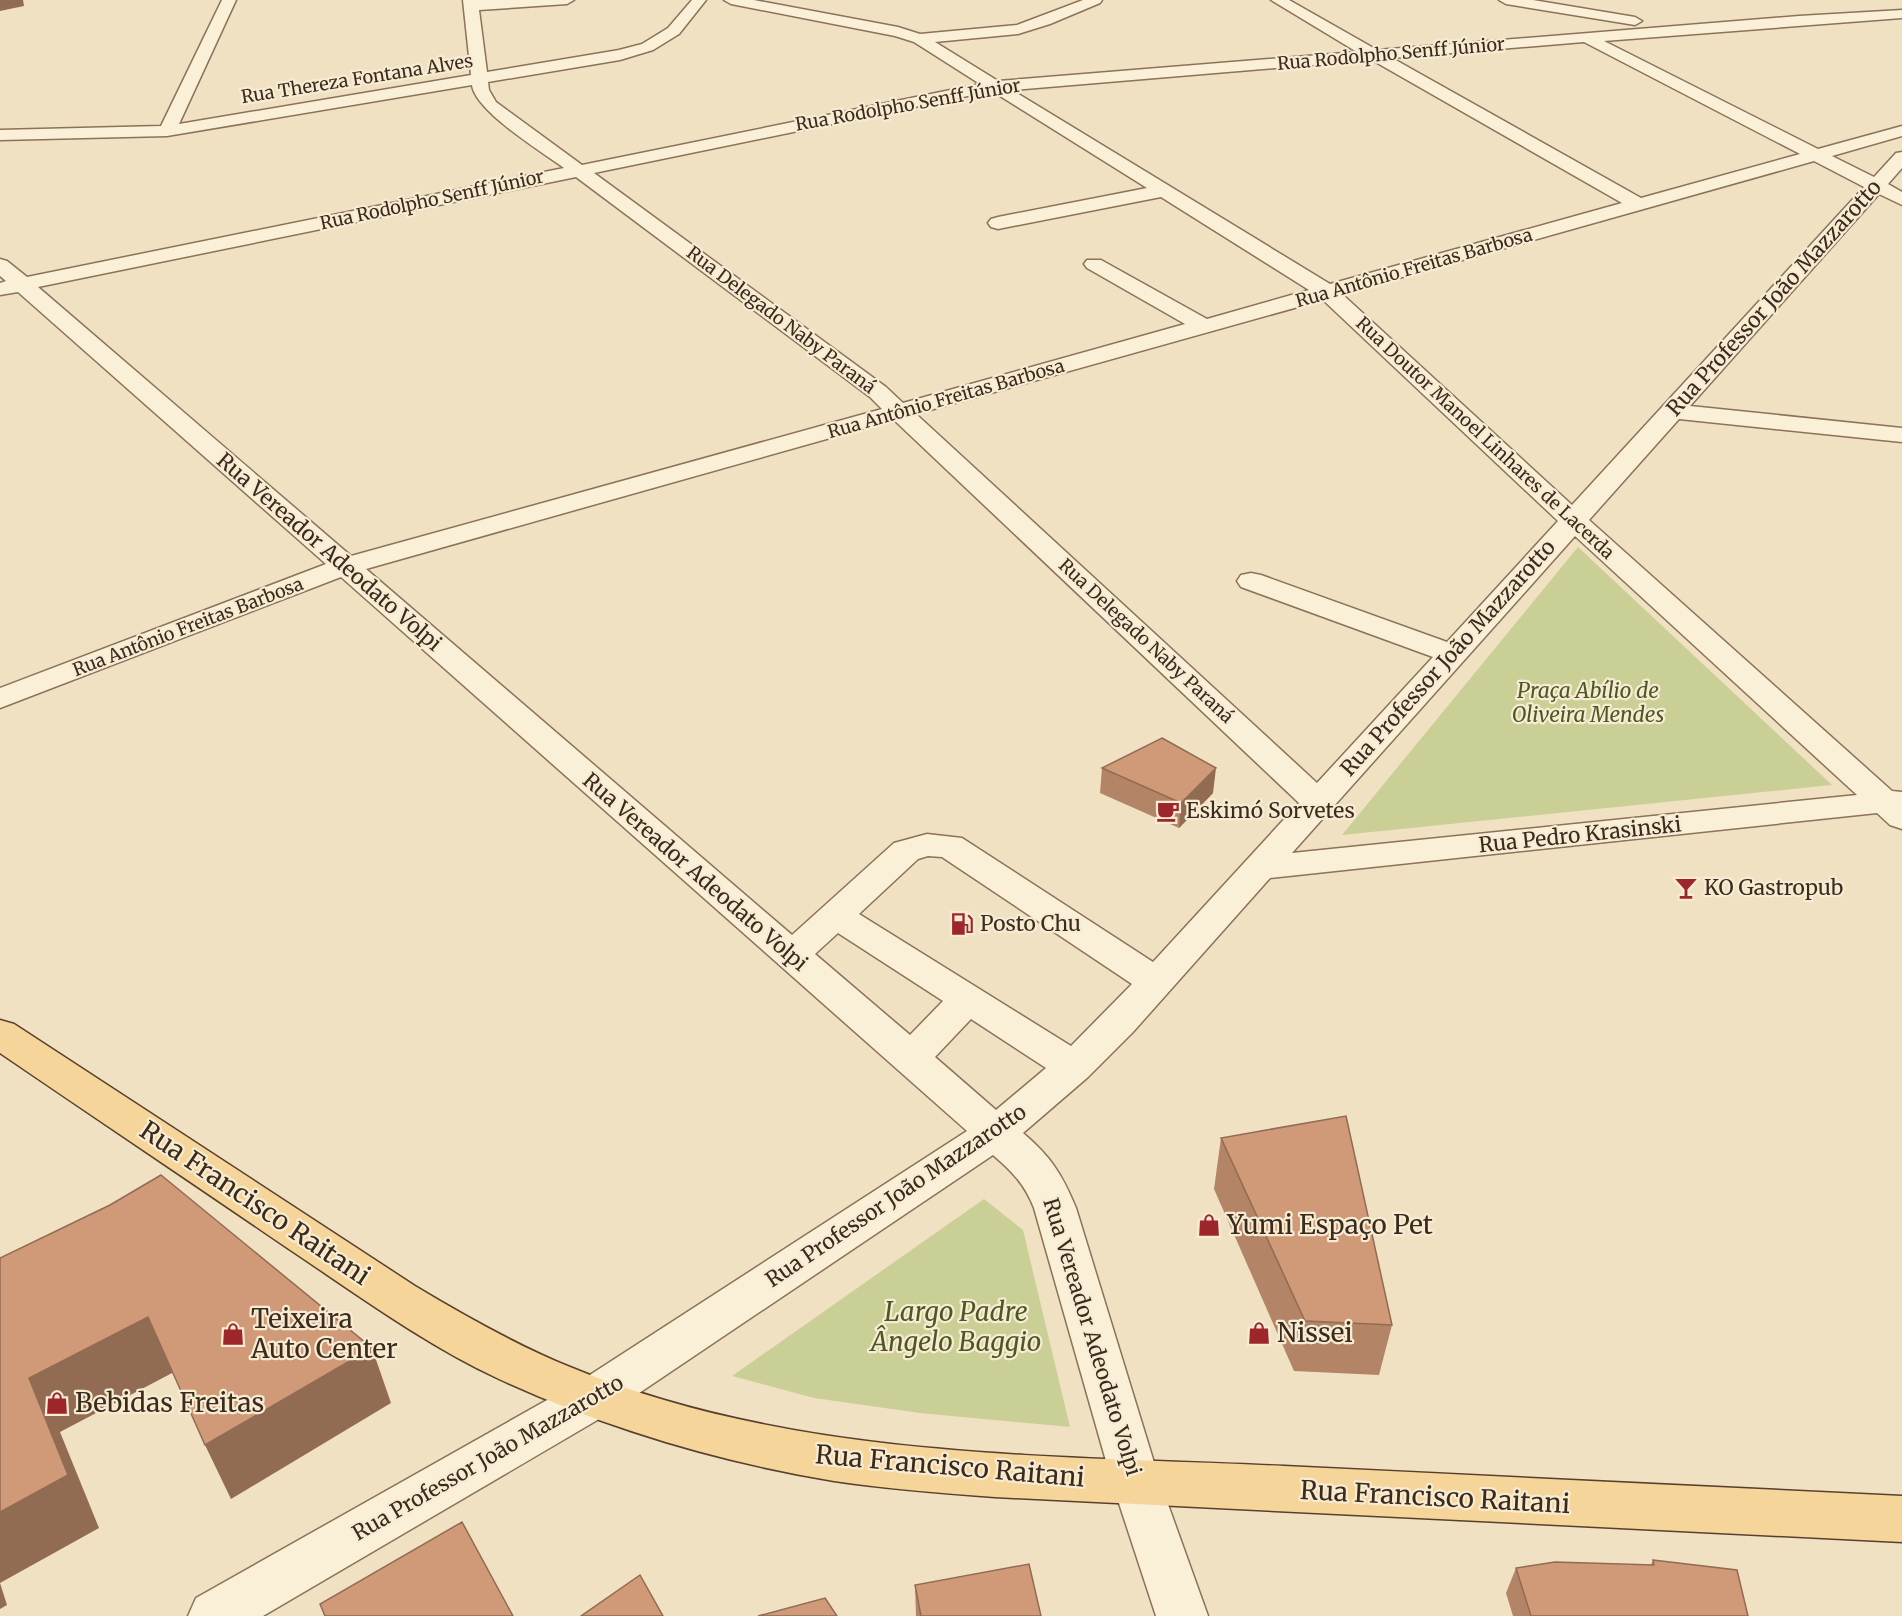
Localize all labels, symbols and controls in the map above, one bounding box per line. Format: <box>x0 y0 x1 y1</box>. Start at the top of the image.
street label: Rua Rodolpho Senff Júnior <box>1276 32 1506 75</box>
street label: Rua Thereza Fontana Alves <box>239 49 475 108</box>
street label: Rua Rodolpho Senff Júnior <box>793 73 1022 136</box>
street label: Rua Rodolpho Senff Júnior <box>318 164 546 235</box>
street label: Rua Professor João Mazzarotto <box>1660 174 1887 421</box>
street label: Rua Antônio Freitas Barbosa <box>1293 223 1535 312</box>
street label: Rua Delegado Naby Paraná <box>682 241 881 398</box>
street label: Rua Doutor Manoel Linhares de Lacerda <box>1351 312 1620 564</box>
street label: Rua Antônio Freitas Barbosa <box>825 354 1067 443</box>
street label: Rua Vereador Adeodato Volpi <box>211 447 447 657</box>
street label: Rua Professor João Mazzarotto <box>1334 534 1561 781</box>
street label: Rua Delegado Naby Paraná <box>1054 554 1239 728</box>
street label: Rua Antônio Freitas Barbosa <box>69 572 307 681</box>
park label: Praça Abílio de Oliveira Mendes <box>1512 677 1664 728</box>
street label: Rua Vereador Adeodato Volpi <box>577 767 813 977</box>
place label: Eskimó Sorvetes <box>1186 797 1355 824</box>
cafe icon: Eskimó Sorvetes <box>1155 798 1181 824</box>
street label: Rua Pedro Krasinski <box>1477 810 1683 859</box>
place label: KO Gastropub <box>1704 874 1843 901</box>
bar icon: KO Gastropub <box>1673 875 1699 901</box>
place label: Posto Chu <box>980 910 1081 937</box>
fuel station icon: Posto Chu <box>949 911 975 937</box>
street label: Rua Professor João Mazzarotto <box>760 1098 1031 1293</box>
street label: Rua Francisco Raitani <box>134 1113 377 1292</box>
street label: Rua Vereador Adeodato Volpi <box>1037 1195 1148 1479</box>
place label: Yumi Espaço Pet <box>1226 1208 1433 1241</box>
shop icon: Yumi Espaço Pet <box>1196 1212 1222 1238</box>
park label: Largo Padre Ângelo Baggio <box>869 1295 1041 1358</box>
place label: Teixeira Auto Center <box>250 1302 398 1365</box>
place label: Nissei <box>1277 1316 1353 1349</box>
shop icon: Nissei <box>1246 1320 1272 1346</box>
shop icon: Teixeira Auto Center <box>220 1321 246 1347</box>
street label: Rua Professor João Mazzarotto <box>347 1369 628 1546</box>
place label: Bebidas Freitas <box>75 1386 264 1419</box>
shop icon: Bebidas Freitas <box>44 1390 70 1416</box>
street label: Rua Francisco Raitani <box>814 1437 1086 1494</box>
street label: Rua Francisco Raitani <box>1299 1473 1571 1520</box>

